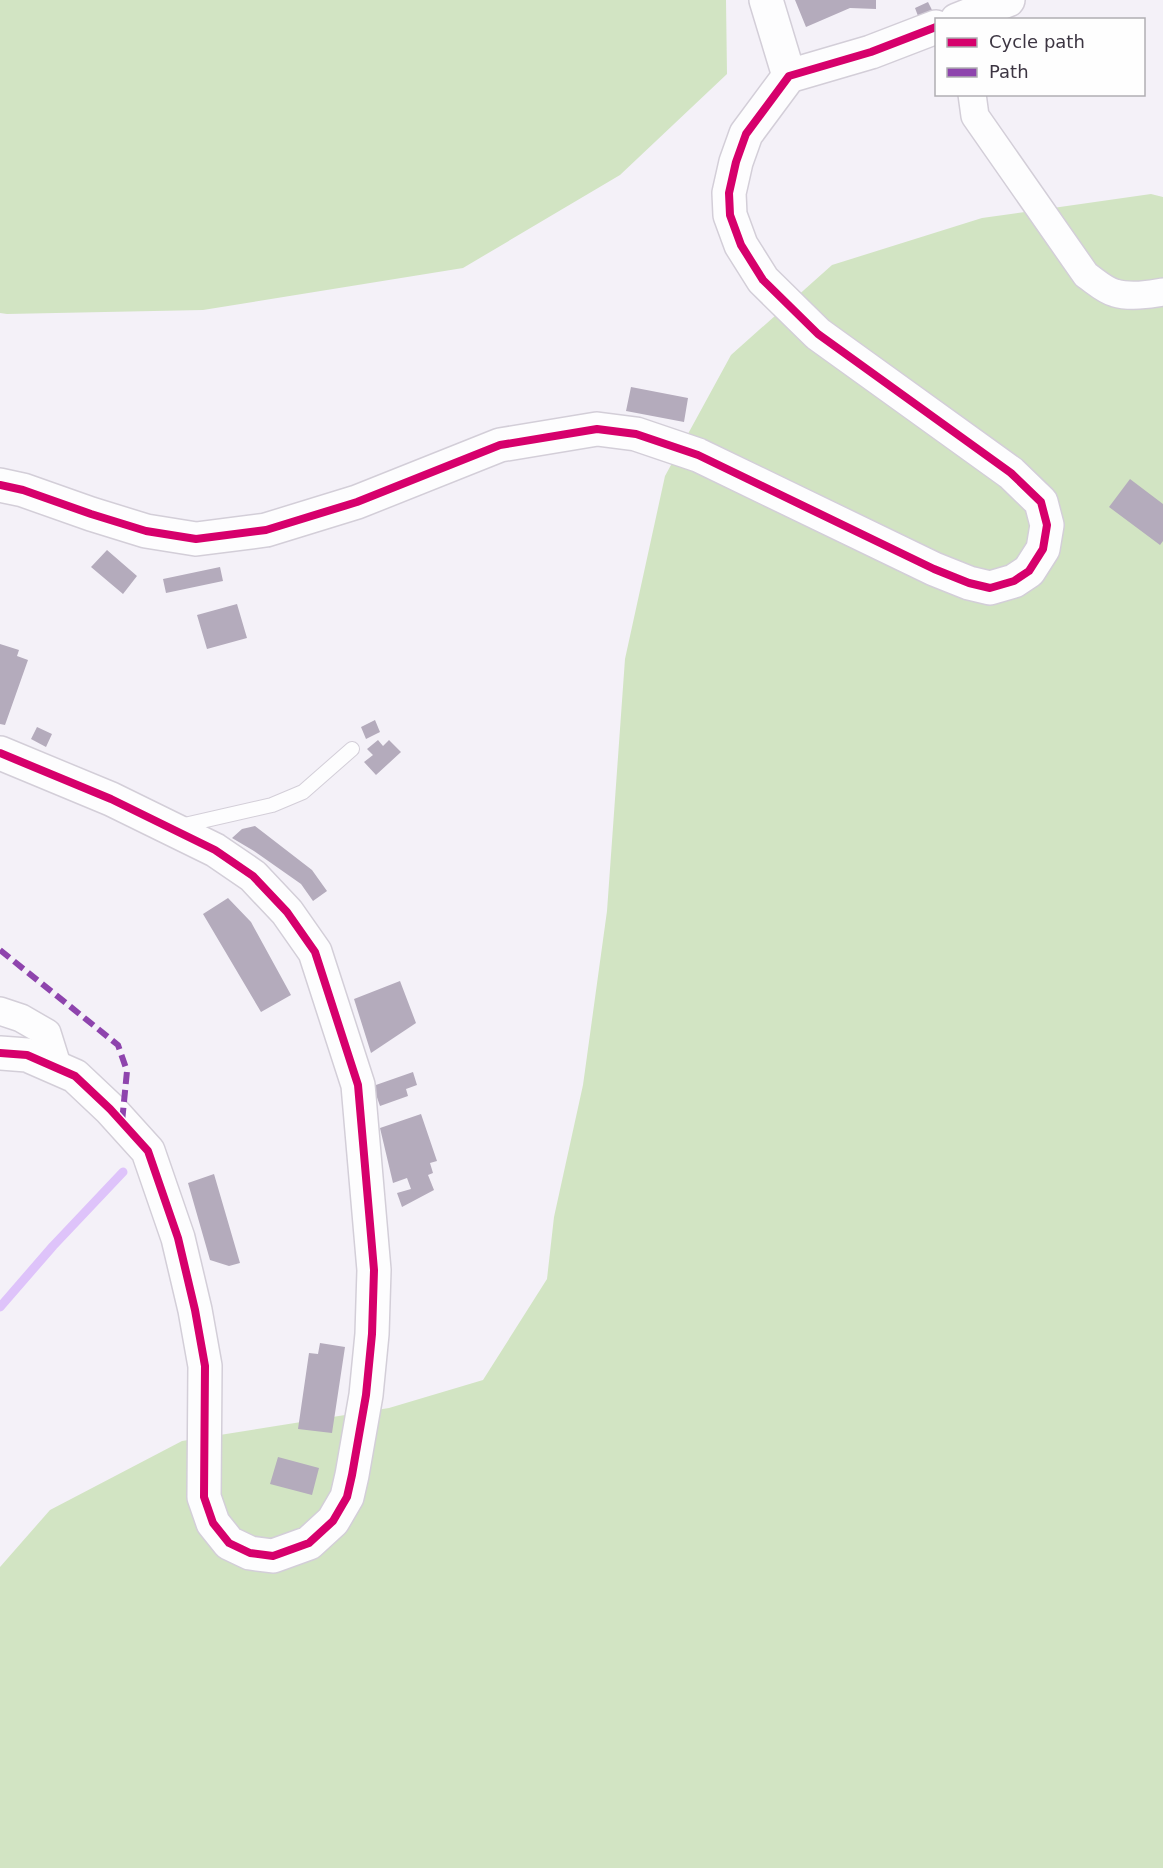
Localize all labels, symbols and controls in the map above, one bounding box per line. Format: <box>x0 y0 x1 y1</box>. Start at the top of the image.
legend <box>935 18 1145 96</box>
text: Cycle path <box>989 31 1085 52</box>
text: Path <box>989 61 1029 82</box>

